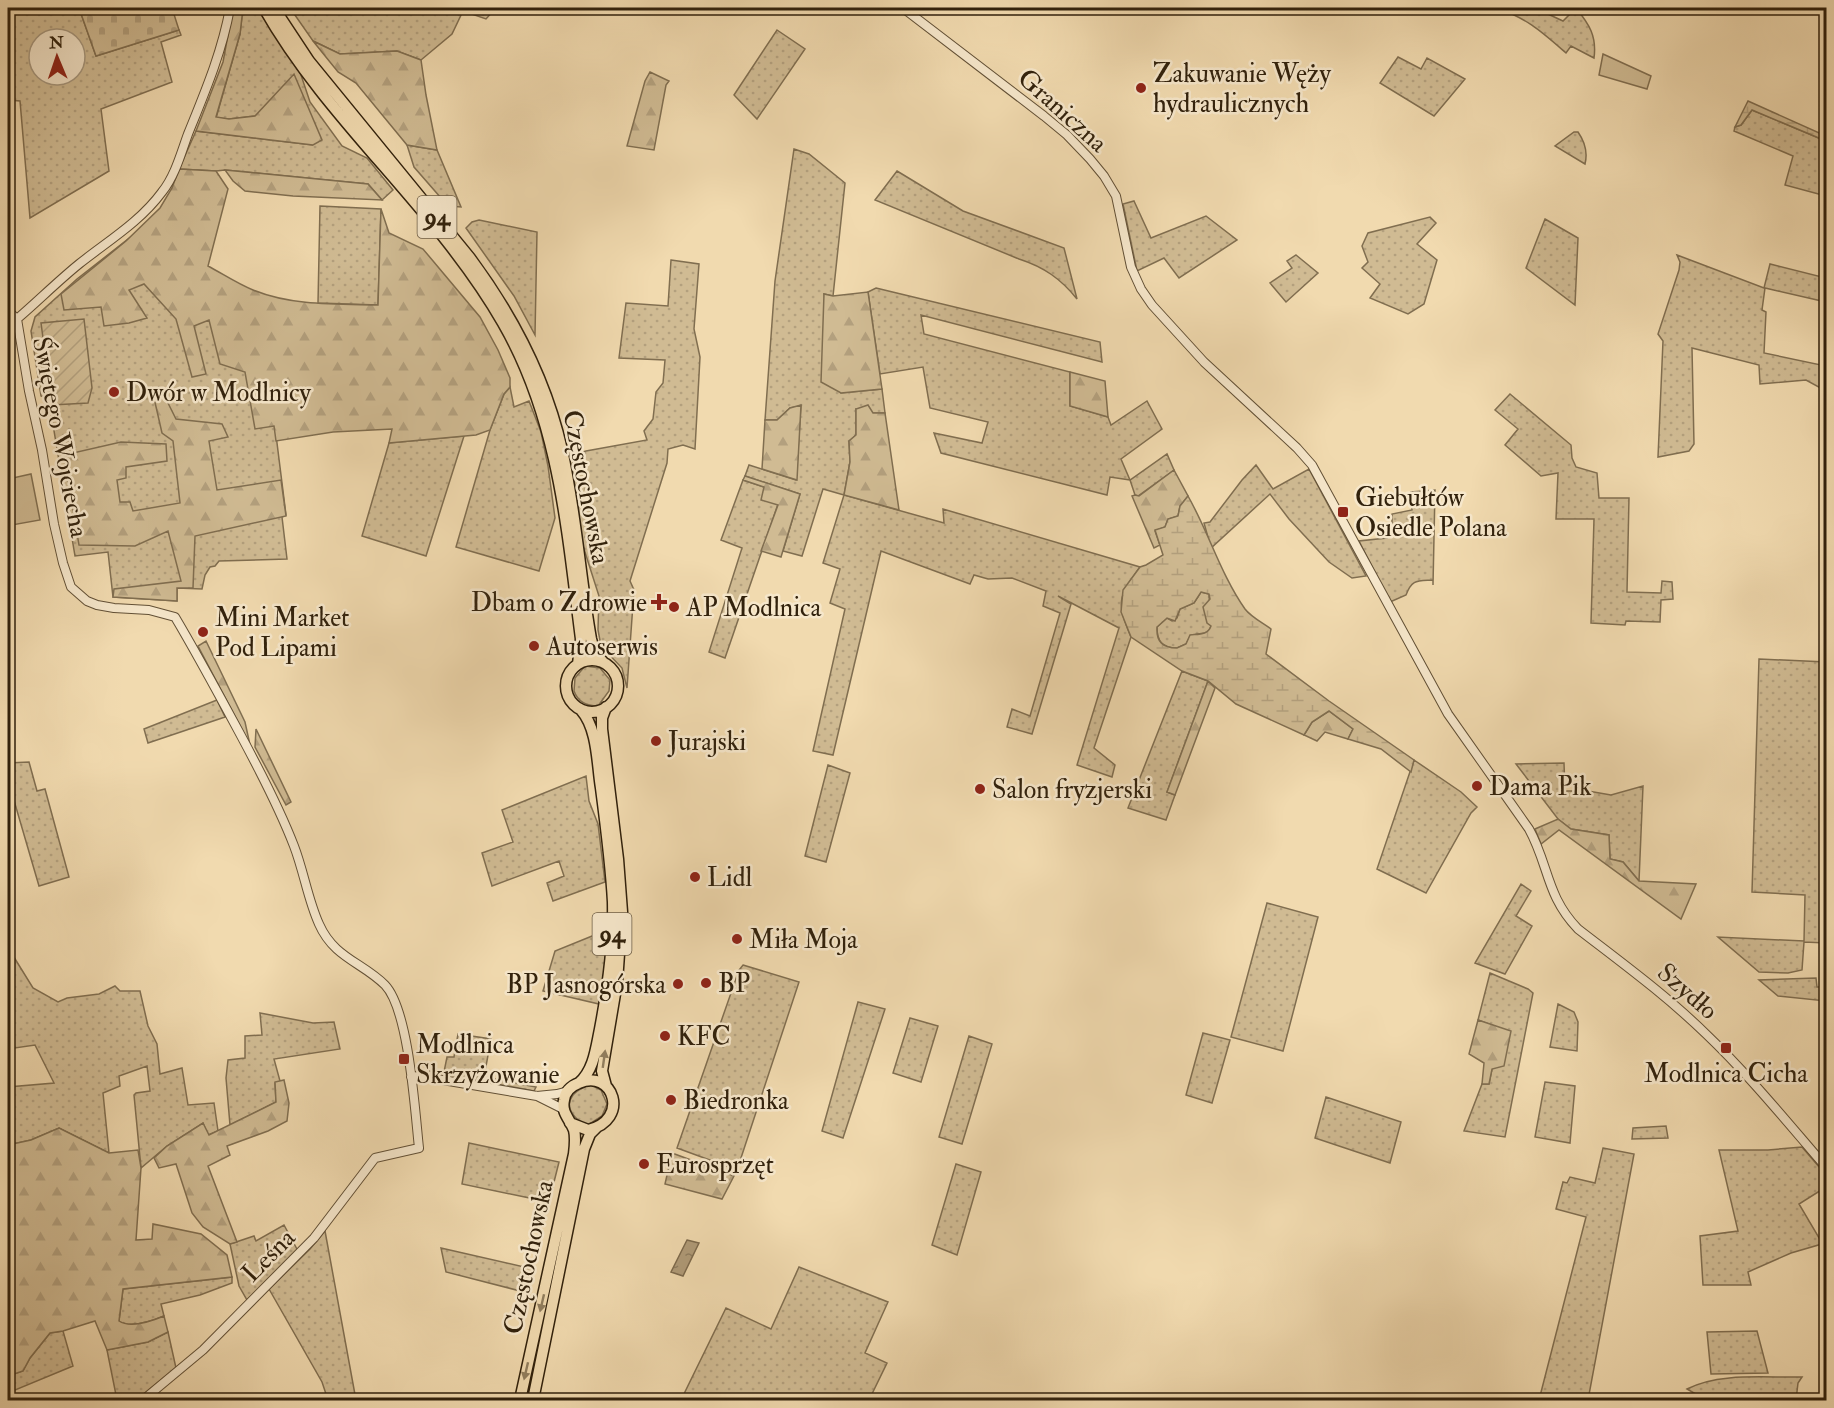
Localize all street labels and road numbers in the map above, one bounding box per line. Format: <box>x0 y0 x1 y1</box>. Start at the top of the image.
street label: Graniczna <box>1011 62 1114 160</box>
road number: 94 <box>418 196 456 238</box>
street label: Świętego Wojciecha <box>25 334 97 541</box>
street label: Częstochowska <box>555 407 617 567</box>
road number: 94 <box>592 913 632 955</box>
street label: Szydło <box>1650 957 1724 1027</box>
street label: Częstochowska <box>497 1177 561 1337</box>
street label: Leśna <box>235 1222 302 1289</box>

